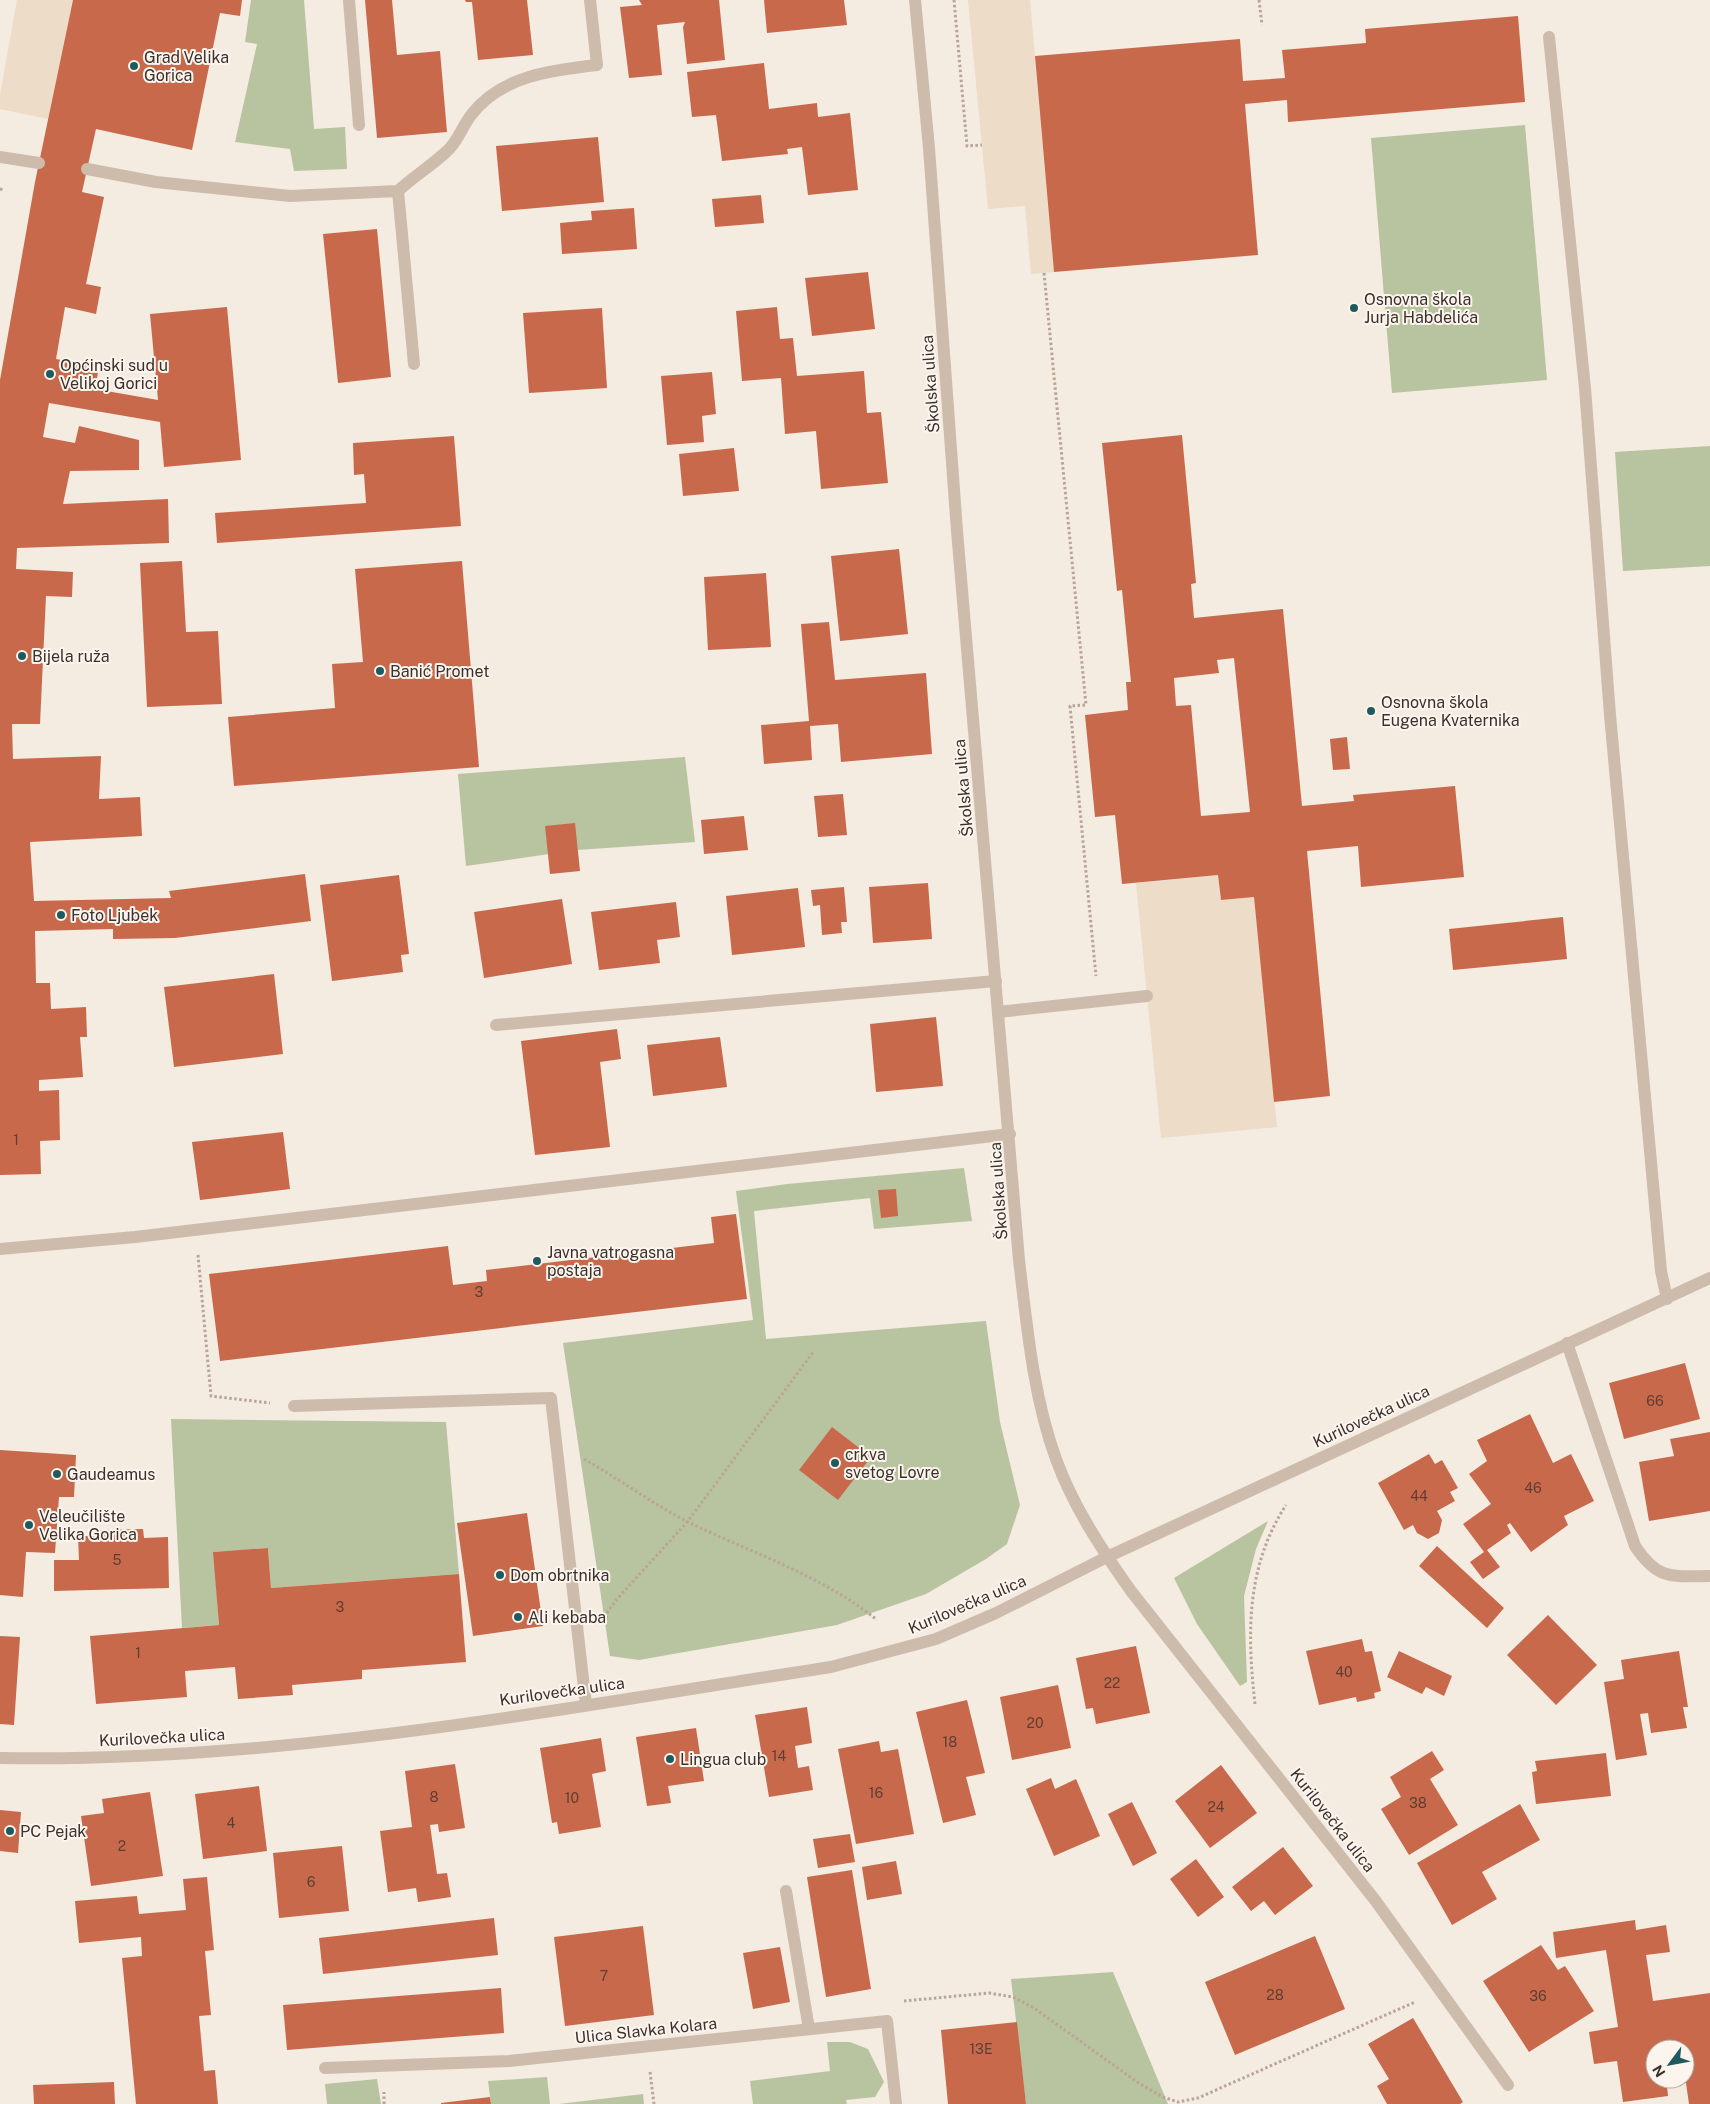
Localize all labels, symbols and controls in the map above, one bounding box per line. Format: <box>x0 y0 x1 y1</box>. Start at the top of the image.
place label: Grad Velika Gorica <box>144 48 229 85</box>
marker: Grad Velika Gorica <box>128 60 140 72</box>
place label: Osnovna škola Jurja Habdelića <box>1364 290 1478 327</box>
marker: Osnovna škola Jurja Habdelića <box>1348 302 1360 314</box>
street label: Školska ulica <box>917 334 943 434</box>
place label: Općinski sud u Velikoj Gorici <box>60 356 168 393</box>
marker: Općinski sud u Velikoj Gorici <box>44 368 56 380</box>
place label: Bijela ruža <box>32 647 110 666</box>
marker: Bijela ruža <box>16 650 28 662</box>
place label: Banić Promet <box>390 662 489 681</box>
marker: Banić Promet <box>374 665 386 677</box>
place label: Osnovna škola Eugena Kvaternika <box>1381 693 1520 730</box>
marker: Osnovna škola Eugena Kvaternika <box>1365 705 1377 717</box>
street label: Školska ulica <box>949 738 977 838</box>
place label: Foto Ljubek <box>71 906 158 925</box>
marker: Foto Ljubek <box>55 909 67 921</box>
house number: 1 <box>13 1132 19 1148</box>
street label: Školska ulica <box>985 1141 1011 1241</box>
place label: Javna vatrogasna postaja <box>547 1243 674 1280</box>
marker: Javna vatrogasna postaja <box>531 1255 543 1267</box>
house number: 3 <box>475 1284 484 1300</box>
street label: Kurilovečka ulica <box>1310 1381 1432 1452</box>
house number: 66 <box>1646 1393 1664 1409</box>
place label: crkva svetog Lovre <box>845 1445 940 1482</box>
marker: crkva svetog Lovre <box>829 1457 841 1469</box>
place label: Gaudeamus <box>67 1465 155 1484</box>
marker: Gaudeamus <box>51 1468 63 1480</box>
house number: 46 <box>1524 1480 1542 1496</box>
house number: 44 <box>1410 1488 1428 1504</box>
place label: Veleučilište Velika Gorica <box>39 1507 137 1544</box>
marker: Veleučilište Velika Gorica <box>23 1519 35 1531</box>
house number: 5 <box>113 1552 122 1568</box>
place label: Dom obrtnika <box>510 1566 609 1585</box>
marker: Dom obrtnika <box>494 1569 506 1581</box>
street label: Kurilovečka ulica <box>905 1571 1029 1638</box>
house number: 3 <box>336 1599 345 1615</box>
place label: Ali kebaba <box>528 1608 606 1627</box>
marker: Ali kebaba <box>512 1611 524 1623</box>
house number: 1 <box>135 1645 141 1661</box>
house number: 40 <box>1335 1664 1353 1680</box>
street label: Kurilovečka ulica <box>498 1673 626 1710</box>
house number: 22 <box>1104 1675 1120 1691</box>
house number: 20 <box>1027 1715 1043 1731</box>
street label: Kurilovečka ulica <box>99 1725 226 1750</box>
house number: 18 <box>943 1734 957 1750</box>
house number: 14 <box>772 1748 786 1764</box>
place label: Lingua club <box>680 1750 766 1769</box>
marker: Lingua club <box>664 1753 676 1765</box>
street label: Kurilovečka ulica <box>1286 1765 1379 1876</box>
house number: 16 <box>869 1785 883 1801</box>
house number: 8 <box>429 1789 439 1805</box>
house number: 10 <box>565 1790 579 1806</box>
house number: 38 <box>1409 1795 1427 1811</box>
house number: 24 <box>1207 1799 1225 1815</box>
house number: 4 <box>227 1815 236 1831</box>
place label: PC Pejak <box>20 1822 86 1841</box>
marker: PC Pejak <box>4 1825 16 1837</box>
house number: 2 <box>118 1838 126 1854</box>
house number: 6 <box>307 1874 316 1890</box>
house number: 7 <box>600 1968 608 1984</box>
house number: 28 <box>1266 1987 1284 2003</box>
house number: 36 <box>1529 1988 1547 2004</box>
street label: Ulica Slavka Kolara <box>574 2014 718 2047</box>
north arrow <box>1645 2039 1695 2089</box>
house number: 13E <box>969 2041 993 2057</box>
text: N <box>1649 2062 1669 2080</box>

